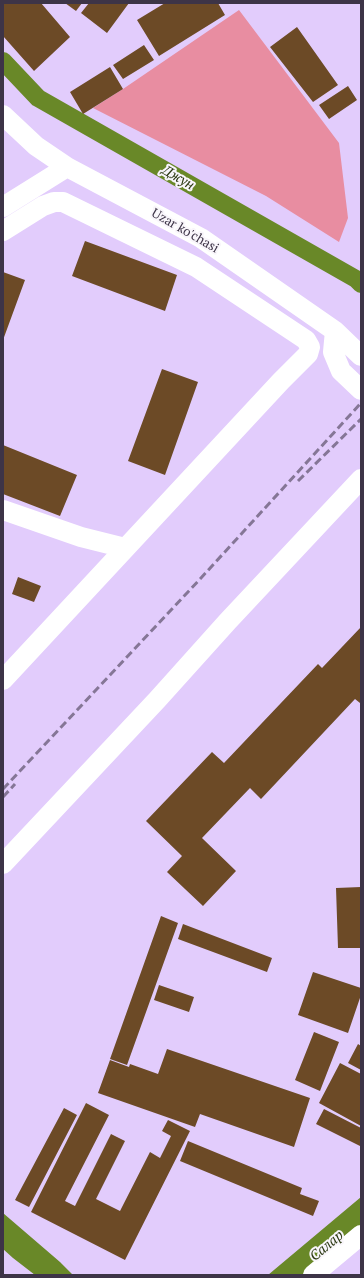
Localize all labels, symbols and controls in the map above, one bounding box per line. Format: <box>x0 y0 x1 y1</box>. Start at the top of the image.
water label: Джун <box>159 162 197 194</box>
street label: Uzar ko'chasi <box>149 205 221 257</box>
water label: Салар <box>307 1227 347 1265</box>

